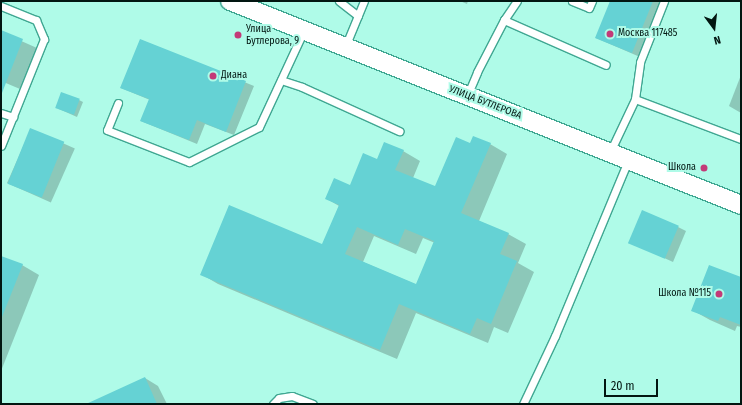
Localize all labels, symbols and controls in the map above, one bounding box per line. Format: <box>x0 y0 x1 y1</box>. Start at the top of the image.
north arrow <box>694 8 734 48</box>
place label: Улица Бутлерова, 9 <box>246 23 299 46</box>
place label: Москва 117485 <box>618 28 677 40</box>
marker: Москва 117485 <box>605 29 615 39</box>
marker: Улица Бутлерова, 9 <box>233 30 243 40</box>
text: N <box>712 33 722 47</box>
place label: Диана <box>221 70 247 82</box>
marker: Диана <box>208 71 218 81</box>
street label: УЛИЦА БУТЛЕРОВА <box>447 84 523 122</box>
place label: Школа <box>668 162 696 174</box>
marker: Школа <box>699 163 709 173</box>
place label: Школа №115 <box>658 288 711 300</box>
marker: Школа №115 <box>714 289 724 299</box>
scale bar <box>606 371 660 397</box>
text: 20 m <box>611 379 635 393</box>

